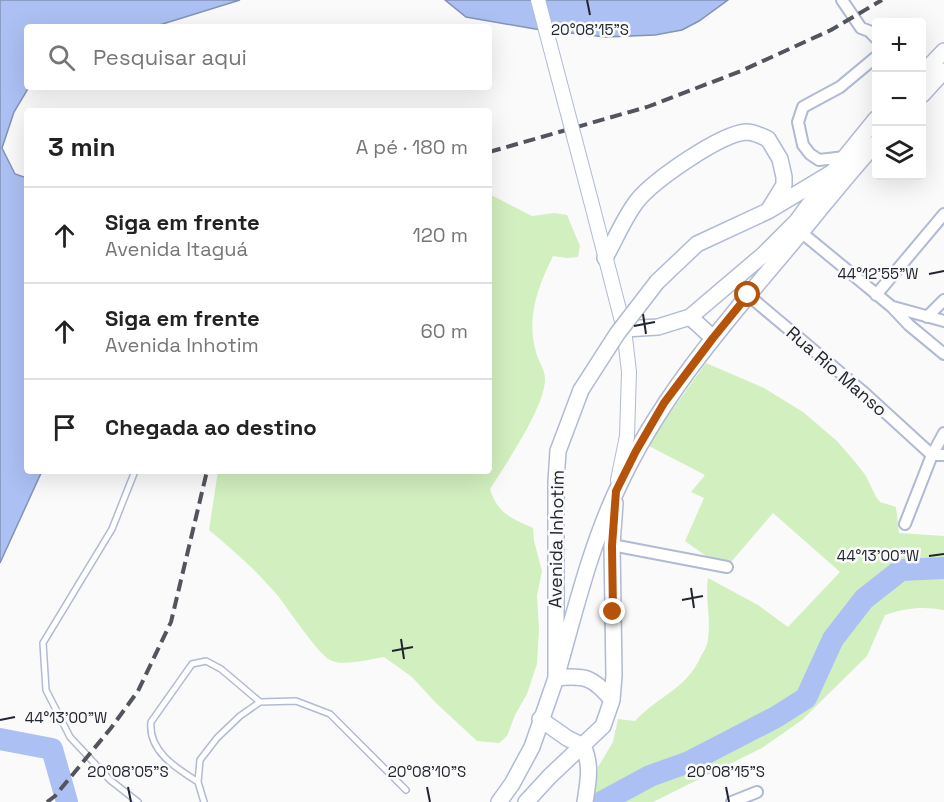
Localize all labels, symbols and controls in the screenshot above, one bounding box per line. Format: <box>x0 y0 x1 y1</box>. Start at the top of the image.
map controls <box>872 18 926 180</box>
button: + <box>872 18 926 72</box>
text: 20°08'15"S <box>551 20 629 39</box>
search box <box>24 24 492 90</box>
icon: search <box>45 41 78 74</box>
text: Pesquisar aqui <box>93 43 247 71</box>
button: − <box>872 72 926 126</box>
button: layers <box>872 126 926 180</box>
text: 3 min <box>48 130 116 164</box>
text: A pé · 180 m <box>356 134 468 160</box>
text: Siga em frente <box>105 208 260 236</box>
icon: ahead <box>48 219 81 252</box>
text: 120 m <box>412 222 468 248</box>
text: Avenida Itaguá <box>105 236 248 262</box>
text: 44°12'55"W <box>837 264 919 283</box>
route start <box>734 281 760 307</box>
text: Siga em frente <box>105 304 260 332</box>
icon: ahead <box>48 315 81 348</box>
text: 60 m <box>421 318 468 344</box>
street label: Rua Rio Manso <box>782 321 892 421</box>
text: Avenida Inhotim <box>105 332 259 358</box>
icon: arrive <box>48 411 81 444</box>
text: Chegada ao destino <box>105 413 317 441</box>
street label: Avenida Inhotim <box>543 470 569 608</box>
text: 44°13'00"W <box>837 546 919 565</box>
route end <box>599 598 625 624</box>
text: 44°13'00"W <box>25 708 107 727</box>
text: 20°08'05"S <box>87 762 169 781</box>
text: 20°08'10"S <box>388 762 466 781</box>
text: 20°08'15"S <box>687 762 765 781</box>

